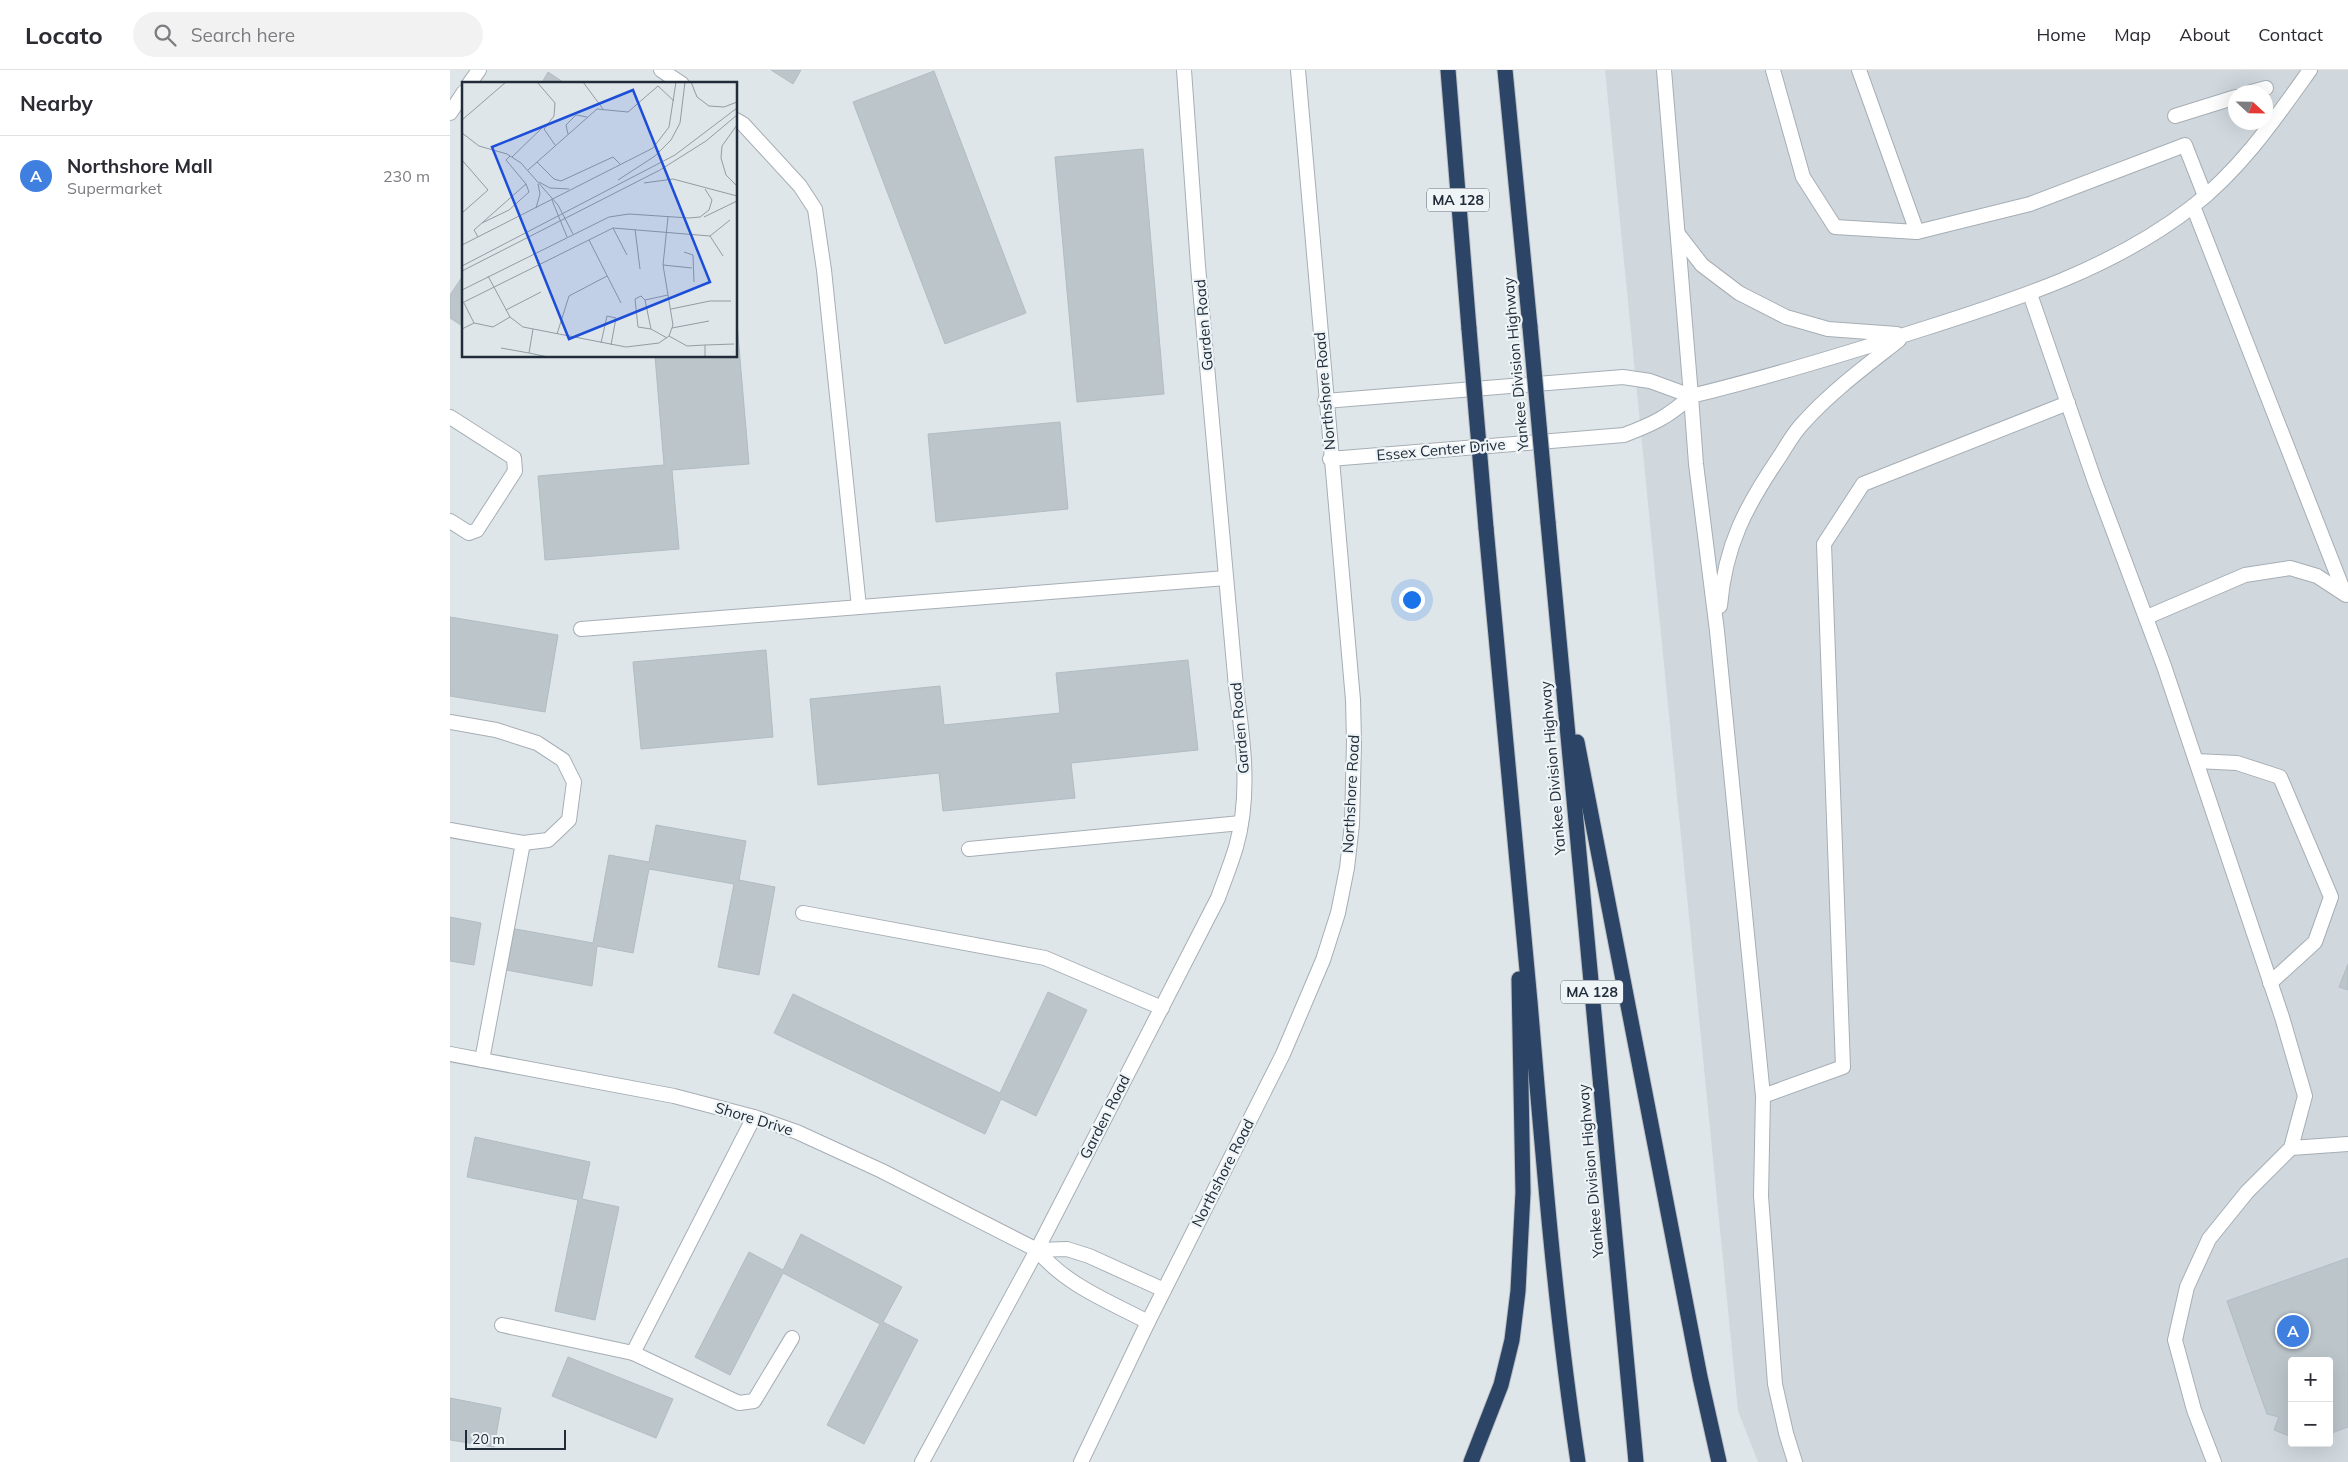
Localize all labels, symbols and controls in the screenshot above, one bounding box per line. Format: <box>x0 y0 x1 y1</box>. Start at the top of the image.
search box <box>133 12 483 57</box>
text: Locato <box>25 20 103 50</box>
icon: search <box>151 21 179 49</box>
text: Search here <box>191 23 295 47</box>
text: Home <box>2036 23 2086 46</box>
text: Map <box>2114 23 2151 46</box>
text: About <box>2179 23 2230 46</box>
text: Contact <box>2258 23 2323 46</box>
inset map <box>462 82 738 358</box>
north arrow <box>2228 85 2273 130</box>
text: Nearby <box>20 90 93 116</box>
text: Northshore Mall <box>67 154 213 178</box>
text: A <box>30 166 42 186</box>
text: 230 m <box>383 166 430 186</box>
text: Supermarket <box>67 178 162 198</box>
road number: MA 128 <box>1427 188 1489 212</box>
street label: Yankee Division Highway <box>1498 276 1533 453</box>
street label: Garden Road <box>1190 278 1217 372</box>
street label: Northshore Road <box>1310 331 1339 451</box>
street label: Essex Center Drive <box>1376 434 1506 465</box>
your location <box>1399 587 1425 613</box>
street label: Yankee Division Highway <box>1535 680 1570 857</box>
street label: Garden Road <box>1226 681 1253 775</box>
street label: Northshore Road <box>1338 734 1363 854</box>
road number: MA 128 <box>1561 980 1623 1004</box>
street label: Garden Road <box>1075 1071 1134 1162</box>
street label: Yankee Division Highway <box>1573 1083 1608 1260</box>
street label: Shore Drive <box>713 1098 795 1139</box>
street label: Northshore Road <box>1187 1116 1258 1230</box>
pin: A <box>2277 1312 2309 1350</box>
map controls <box>2288 1357 2333 1447</box>
button: + <box>2288 1357 2333 1402</box>
button: − <box>2288 1402 2333 1447</box>
scale bar <box>465 1427 566 1450</box>
text: 20 m <box>472 1430 505 1448</box>

